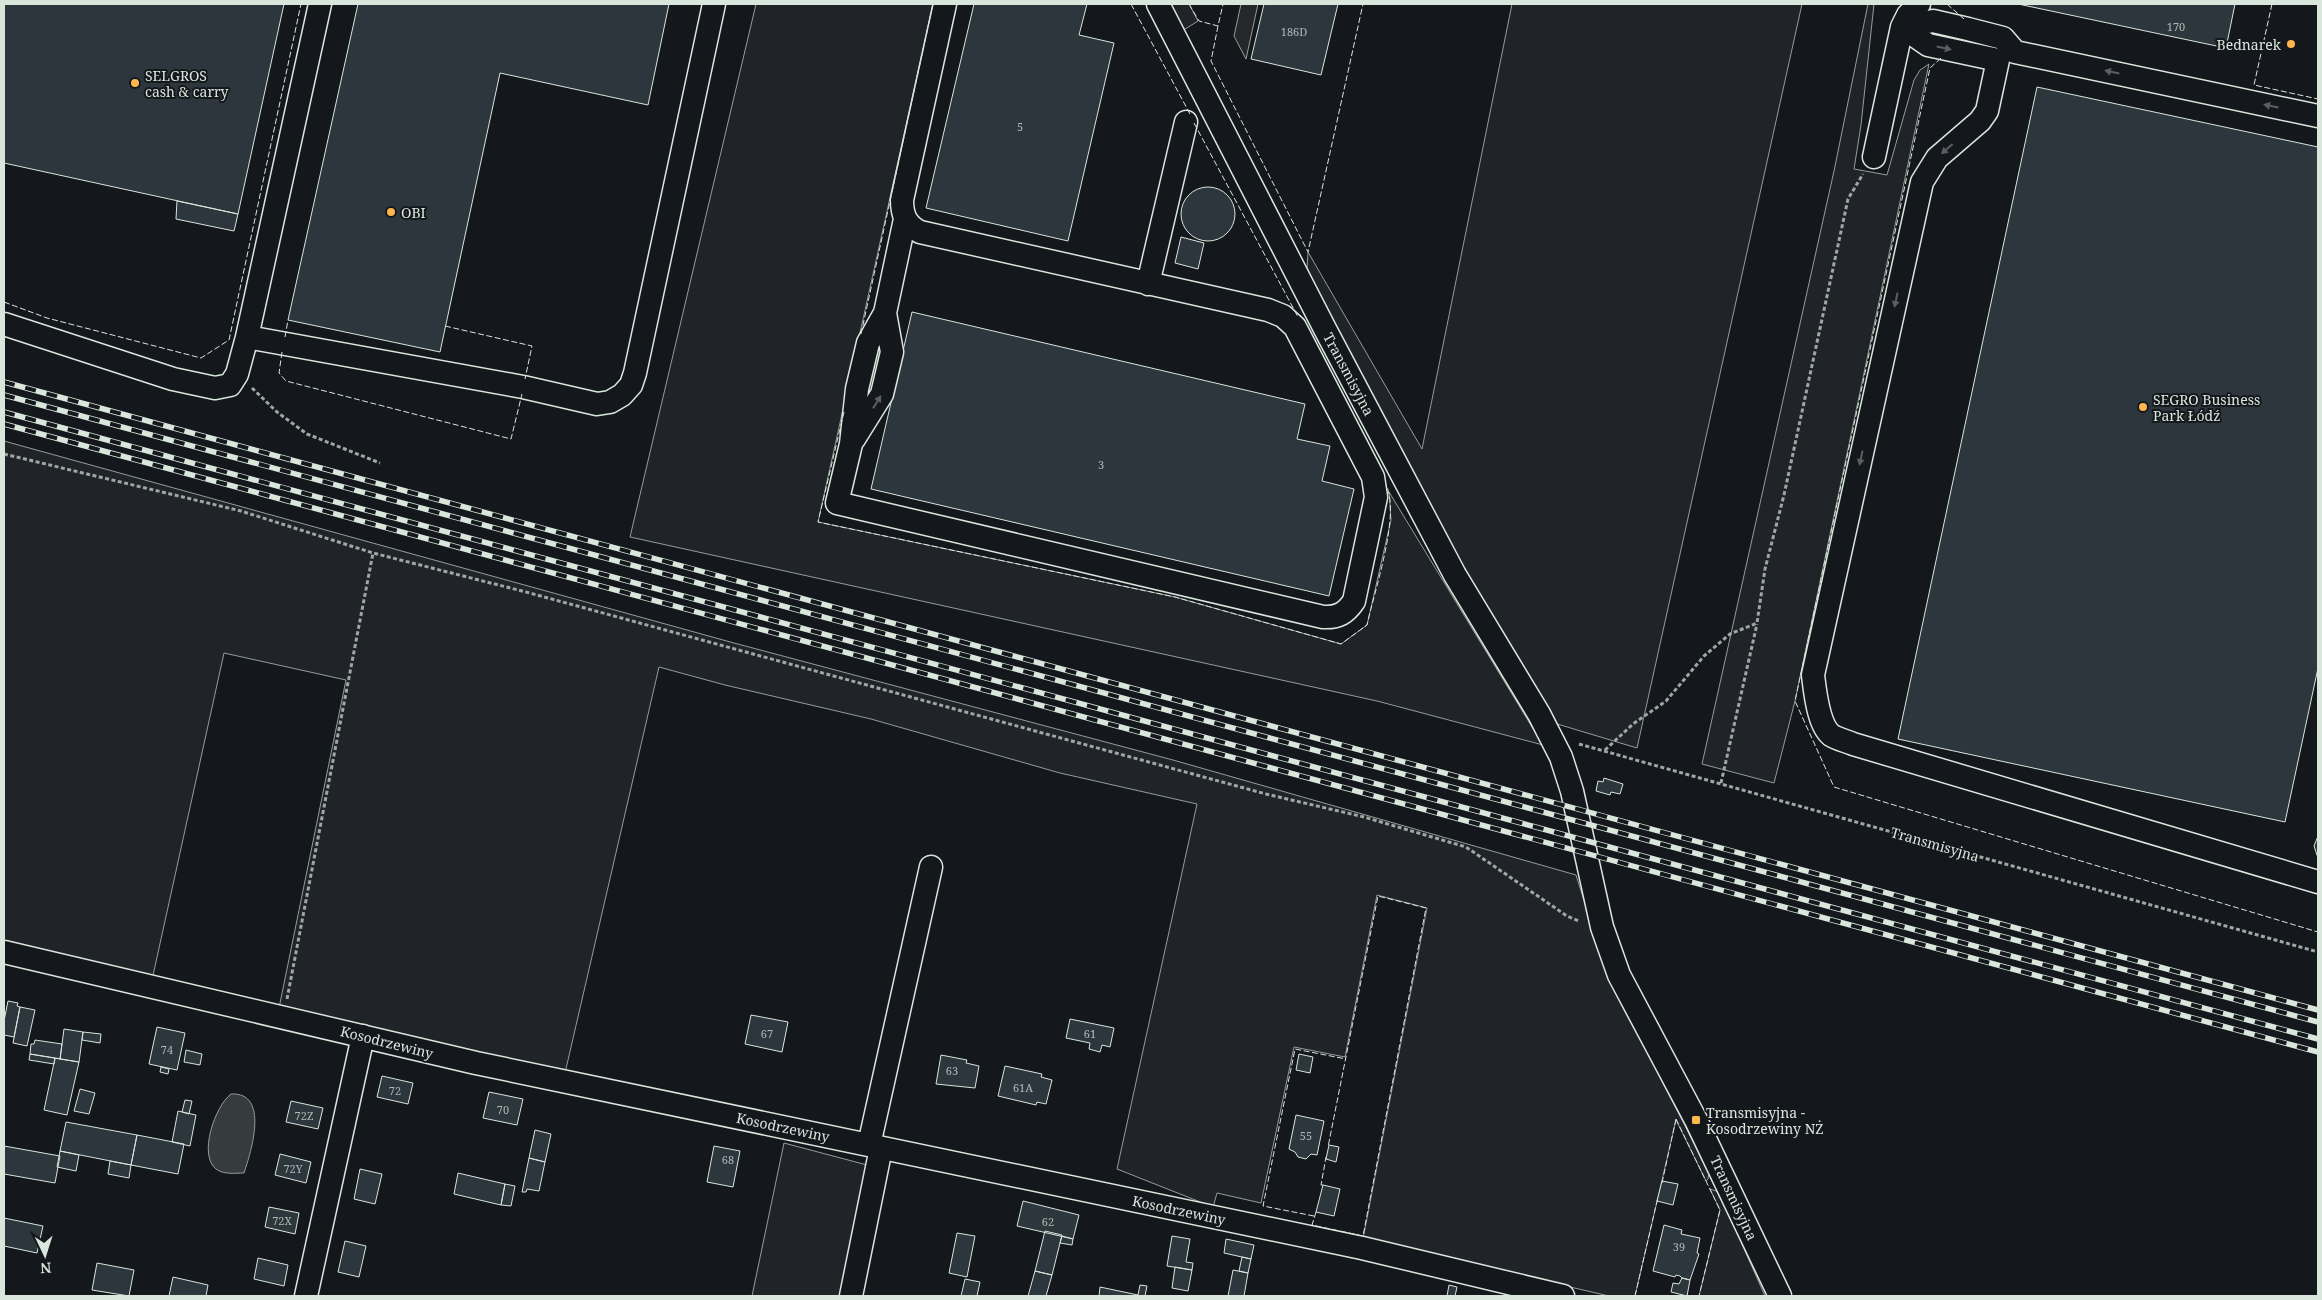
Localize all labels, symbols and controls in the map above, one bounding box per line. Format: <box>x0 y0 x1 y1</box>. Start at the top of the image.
house number: 170 <box>2167 19 2185 34</box>
house number: 186D <box>1281 24 1307 39</box>
place label: Bednarek <box>2217 35 2282 54</box>
marker: Bednarek <box>2285 38 2297 50</box>
one-way arrow <box>1936 44 1951 52</box>
place label: SELGROS cash & carry <box>145 66 229 101</box>
one-way arrow <box>2104 68 2119 76</box>
marker: SELGROS cash & carry <box>129 77 141 89</box>
one-way arrow <box>2263 102 2278 110</box>
house number: 5 <box>1017 119 1023 134</box>
one-way arrow <box>1942 143 1954 155</box>
place label: OBI <box>401 203 426 222</box>
marker: OBI <box>385 206 397 218</box>
one-way arrow <box>1892 292 1900 307</box>
street label: Transmisyjna <box>1319 329 1379 419</box>
place label: SEGRO Business Park Łódź <box>2153 390 2260 425</box>
one-way arrow <box>873 396 882 409</box>
marker: SEGRO Business Park Łódź <box>2137 401 2149 413</box>
one-way arrow <box>1857 451 1865 466</box>
house number: 3 <box>1098 457 1104 472</box>
street label: Transmisyjna <box>1889 822 1982 866</box>
street label: Kosodrzewiny <box>339 1021 435 1063</box>
house number: 67 <box>761 1026 773 1041</box>
house number: 61 <box>1084 1026 1096 1041</box>
house number: 74 <box>161 1042 173 1057</box>
house number: 63 <box>946 1063 958 1078</box>
house number: 61A <box>1013 1080 1033 1095</box>
house number: 72 <box>389 1083 401 1098</box>
house number: 70 <box>497 1102 509 1117</box>
place label: Transmisyjna - Kosodrzewiny NŻ <box>1706 1103 1824 1138</box>
house number: 72Z <box>295 1108 314 1123</box>
street label: Kosodrzewiny <box>735 1108 832 1146</box>
marker: Transmisyjna - Kosodrzewiny NŻ <box>1690 1114 1702 1126</box>
house number: 55 <box>1300 1128 1312 1143</box>
house number: 68 <box>722 1152 734 1167</box>
street label: Transmisyjna <box>1706 1153 1762 1243</box>
house number: 72Y <box>283 1161 303 1176</box>
street label: Kosodrzewiny <box>1131 1191 1228 1229</box>
house number: 72X <box>272 1213 293 1228</box>
house number: 62 <box>1042 1214 1054 1229</box>
north arrow <box>20 1230 70 1280</box>
house number: 39 <box>1673 1239 1685 1254</box>
text: N <box>40 1259 52 1278</box>

